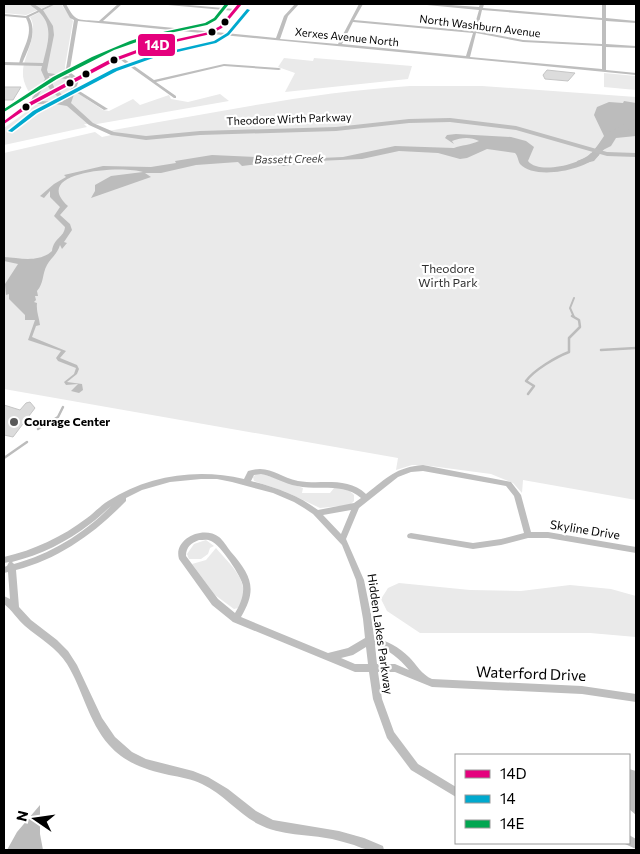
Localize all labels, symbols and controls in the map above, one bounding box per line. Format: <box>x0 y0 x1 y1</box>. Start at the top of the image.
street label: North Washburn Avenue <box>419 12 542 39</box>
unlabelled marker <box>220 17 230 27</box>
street label: Xerxes Avenue North <box>294 25 400 48</box>
unlabelled marker <box>207 27 217 37</box>
line badge: 14D <box>137 33 176 57</box>
text: 14D <box>144 36 170 53</box>
unlabelled marker <box>109 55 119 65</box>
unlabelled marker <box>81 69 91 79</box>
unlabelled marker <box>65 78 75 88</box>
unlabelled marker <box>21 102 31 112</box>
street label: Theodore Wirth Parkway <box>226 110 352 127</box>
water label: Bassett Creek <box>254 151 325 166</box>
park label: Theodore Wirth Park <box>418 261 478 289</box>
place label: Courage Center <box>24 414 110 428</box>
marker: Courage Center <box>8 416 20 428</box>
street label: Skyline Drive <box>549 517 621 541</box>
street label: Hidden Lakes Parkway <box>366 573 396 695</box>
street label: Waterford Drive <box>476 662 587 684</box>
legend <box>455 754 630 844</box>
text: 14D <box>500 764 526 782</box>
text: 14 <box>500 789 515 807</box>
north arrow <box>10 794 60 844</box>
text: N <box>12 809 31 823</box>
text: 14E <box>500 814 524 832</box>

